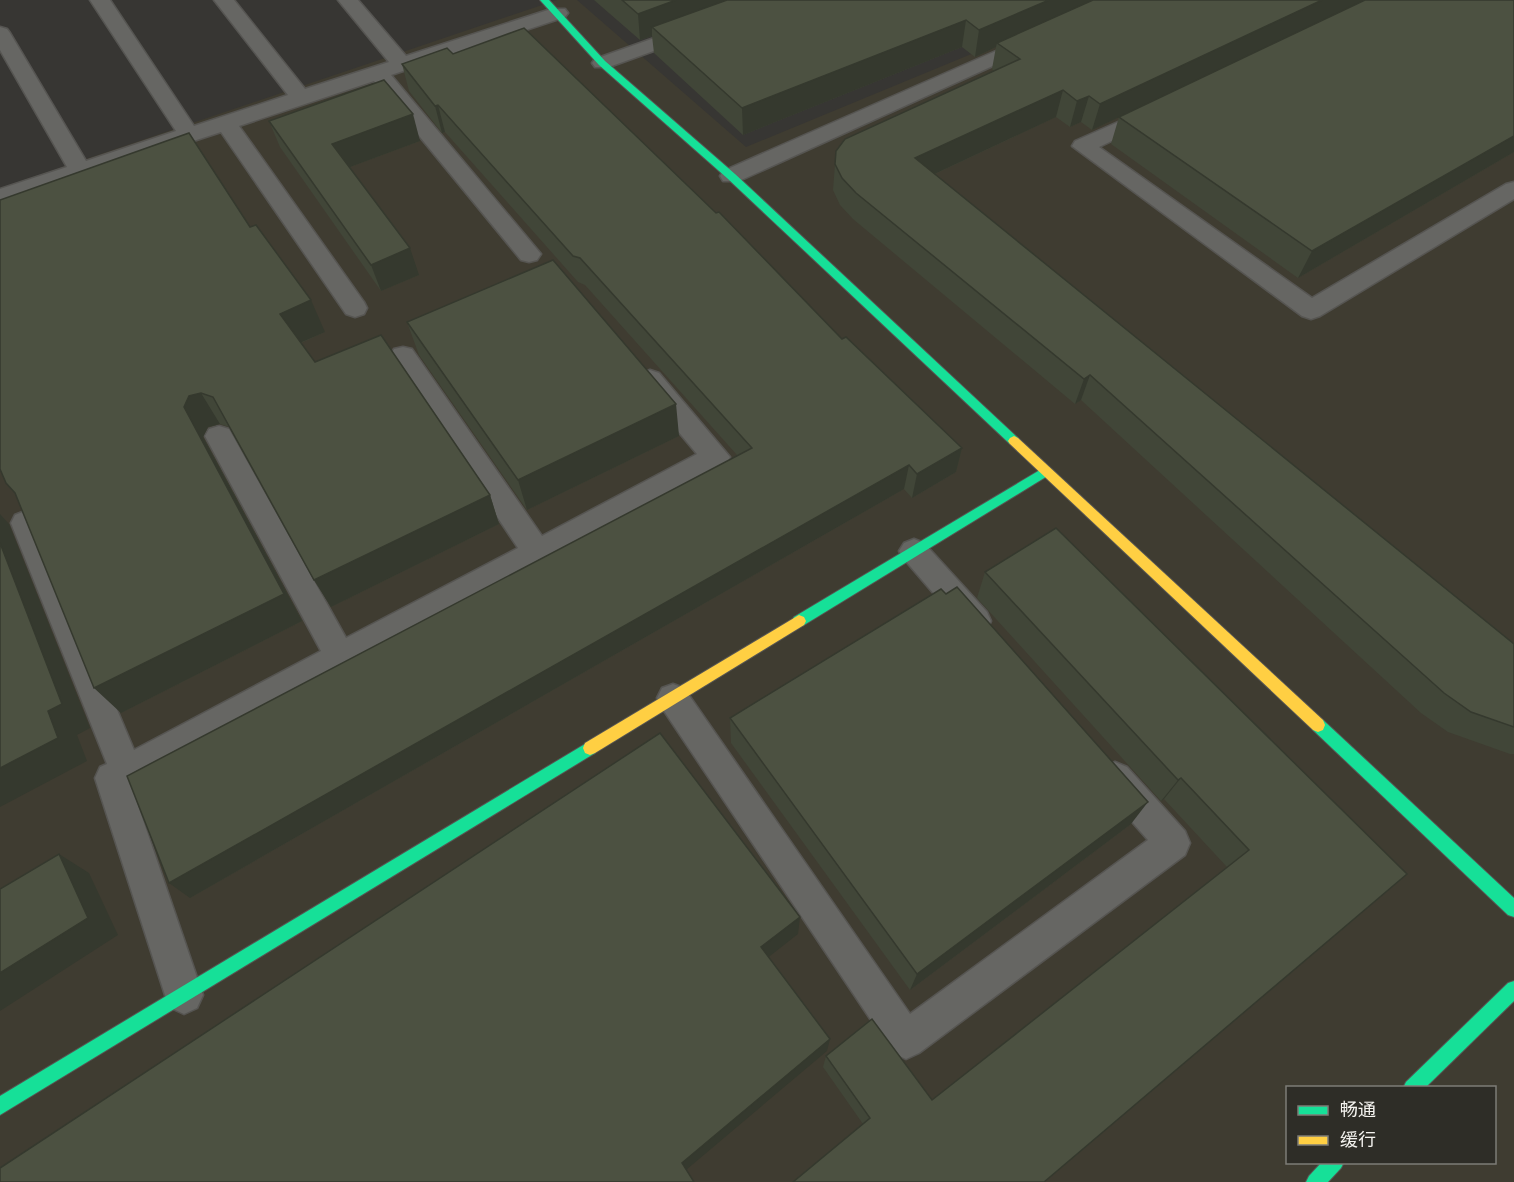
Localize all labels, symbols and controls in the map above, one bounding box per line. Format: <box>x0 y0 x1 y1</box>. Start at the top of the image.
legend <box>1286 1086 1496 1164</box>
text: 畅通 <box>1340 1097 1376 1121</box>
text: 缓行 <box>1340 1127 1376 1151</box>

